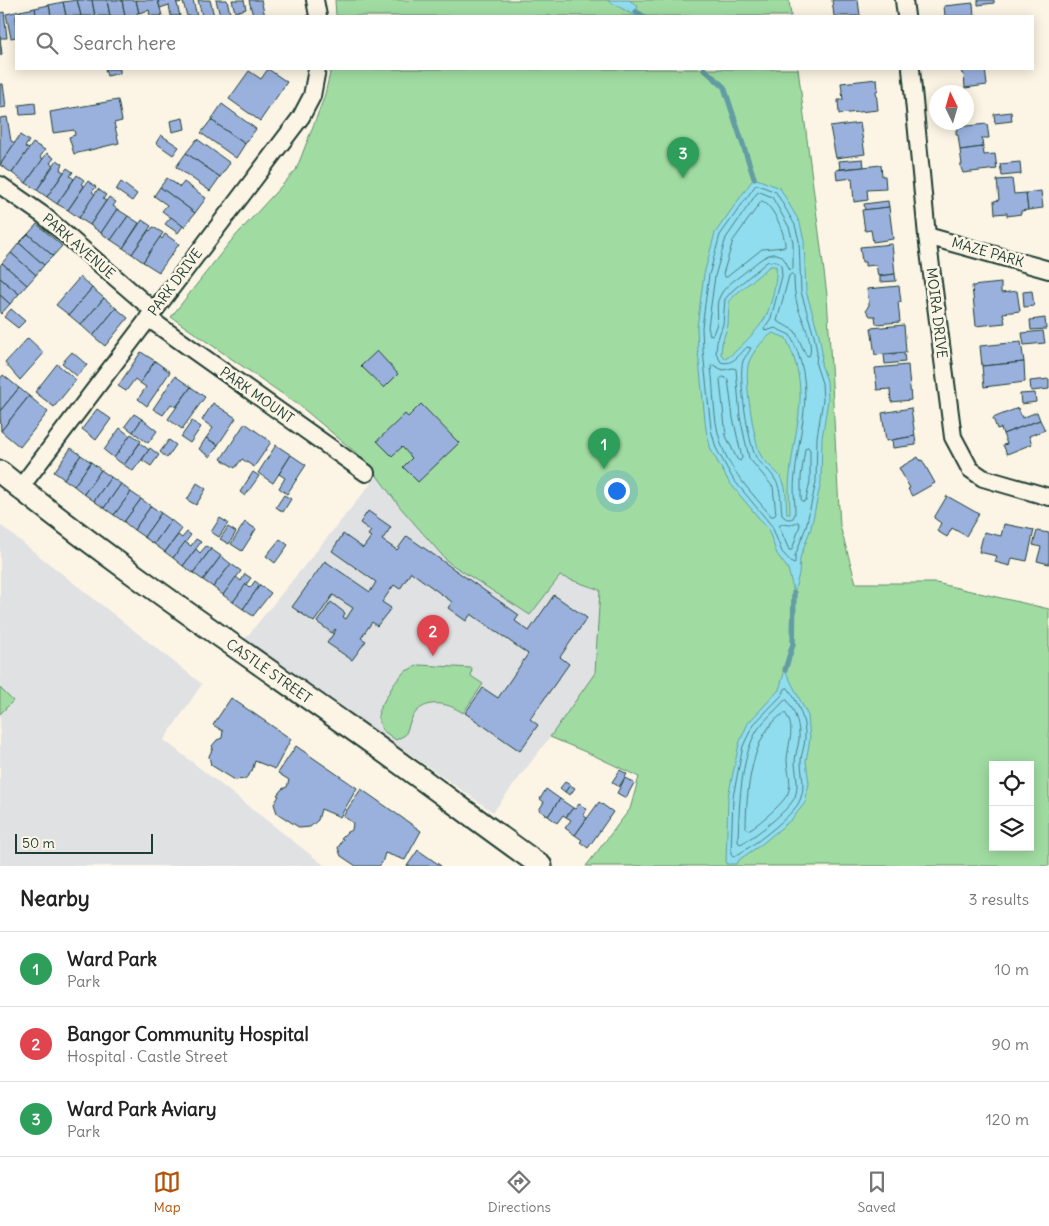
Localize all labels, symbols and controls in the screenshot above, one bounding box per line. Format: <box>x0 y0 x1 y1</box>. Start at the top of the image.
search box <box>15 15 1034 70</box>
icon: search <box>33 29 61 57</box>
text: Search here <box>73 31 176 55</box>
north arrow <box>929 85 974 130</box>
pin: 3 <box>667 137 699 178</box>
street label: PARK AVENUE <box>39 209 119 283</box>
street label: MAZE PARK <box>950 233 1027 271</box>
street label: PARK DRIVE <box>144 245 206 319</box>
street label: MOIRA DRIVE <box>923 267 951 359</box>
street label: PARK MOUNT <box>216 363 298 427</box>
pin: 1 <box>588 428 620 469</box>
your location <box>604 478 630 504</box>
pin: 2 <box>417 615 449 656</box>
street label: CASTLE STREET <box>223 635 315 707</box>
map controls <box>989 761 1034 851</box>
button: locate <box>989 761 1034 806</box>
button: layers <box>989 806 1034 851</box>
scale bar <box>15 831 152 854</box>
text: 50 m <box>22 834 55 852</box>
text: Nearby <box>20 885 90 912</box>
text: 3 results <box>969 889 1029 909</box>
text: Ward Park <box>67 947 157 971</box>
text: 1 <box>33 959 39 979</box>
text: 10 m <box>994 959 1029 979</box>
text: Park <box>67 971 100 991</box>
text: Bangor Community Hospital <box>67 1022 309 1046</box>
text: 2 <box>32 1034 40 1054</box>
text: 90 m <box>991 1034 1029 1054</box>
text: Hospital · Castle Street <box>67 1046 228 1066</box>
text: Ward Park Aviary <box>67 1097 216 1121</box>
text: 3 <box>31 1109 41 1129</box>
text: 120 m <box>986 1109 1029 1129</box>
text: Park <box>67 1121 100 1141</box>
tab: Map <box>153 1168 181 1216</box>
tab: Directions <box>488 1168 551 1216</box>
tab: Saved <box>857 1168 896 1216</box>

